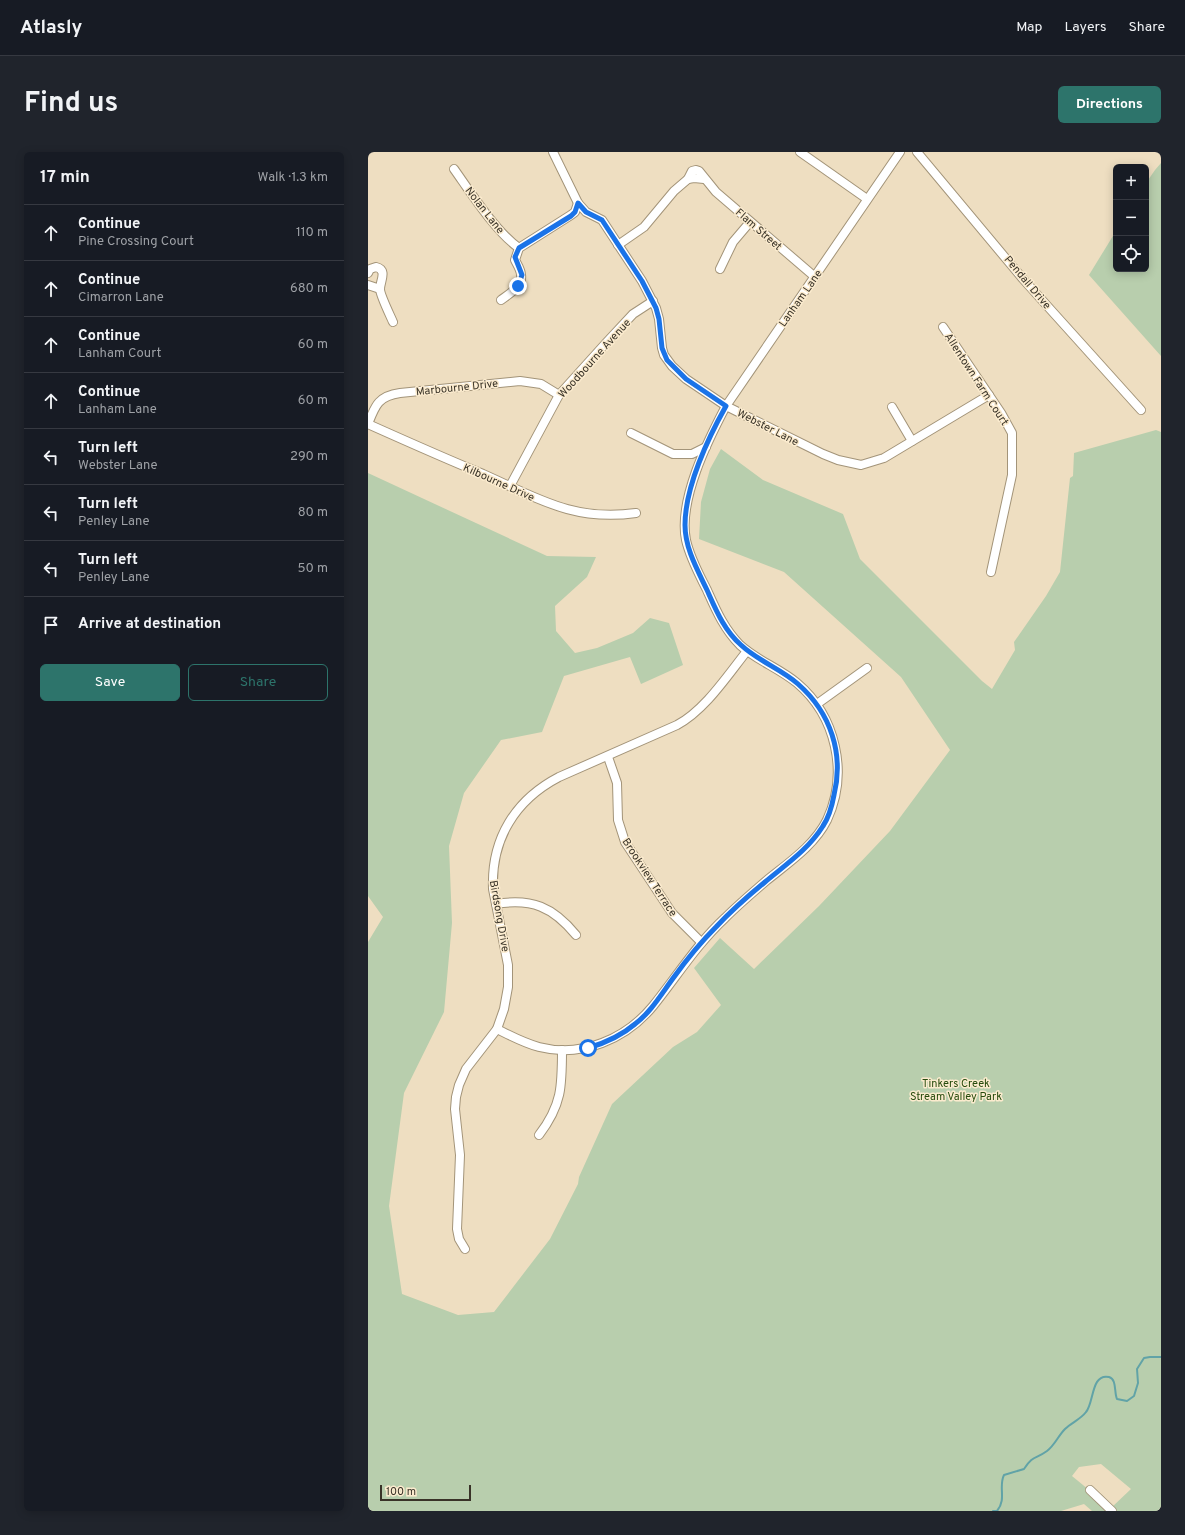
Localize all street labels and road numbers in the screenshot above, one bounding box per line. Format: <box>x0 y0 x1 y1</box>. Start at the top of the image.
street label: Nolan Lane <box>461 184 507 237</box>
street label: Flam Street <box>732 206 785 254</box>
street label: Pendall Drive <box>1001 253 1054 312</box>
street label: Lanham Lane <box>776 267 826 330</box>
street label: Woodbourne Avenue <box>555 316 634 401</box>
street label: Allentown Farm Court <box>941 331 1011 428</box>
street label: Marbourne Drive <box>415 377 499 399</box>
street label: Webster Lane <box>734 406 801 449</box>
street label: Kilbourne Drive <box>461 461 537 505</box>
street label: Brookview Terrace <box>619 836 680 919</box>
street label: Birdsong Drive <box>486 879 512 953</box>

